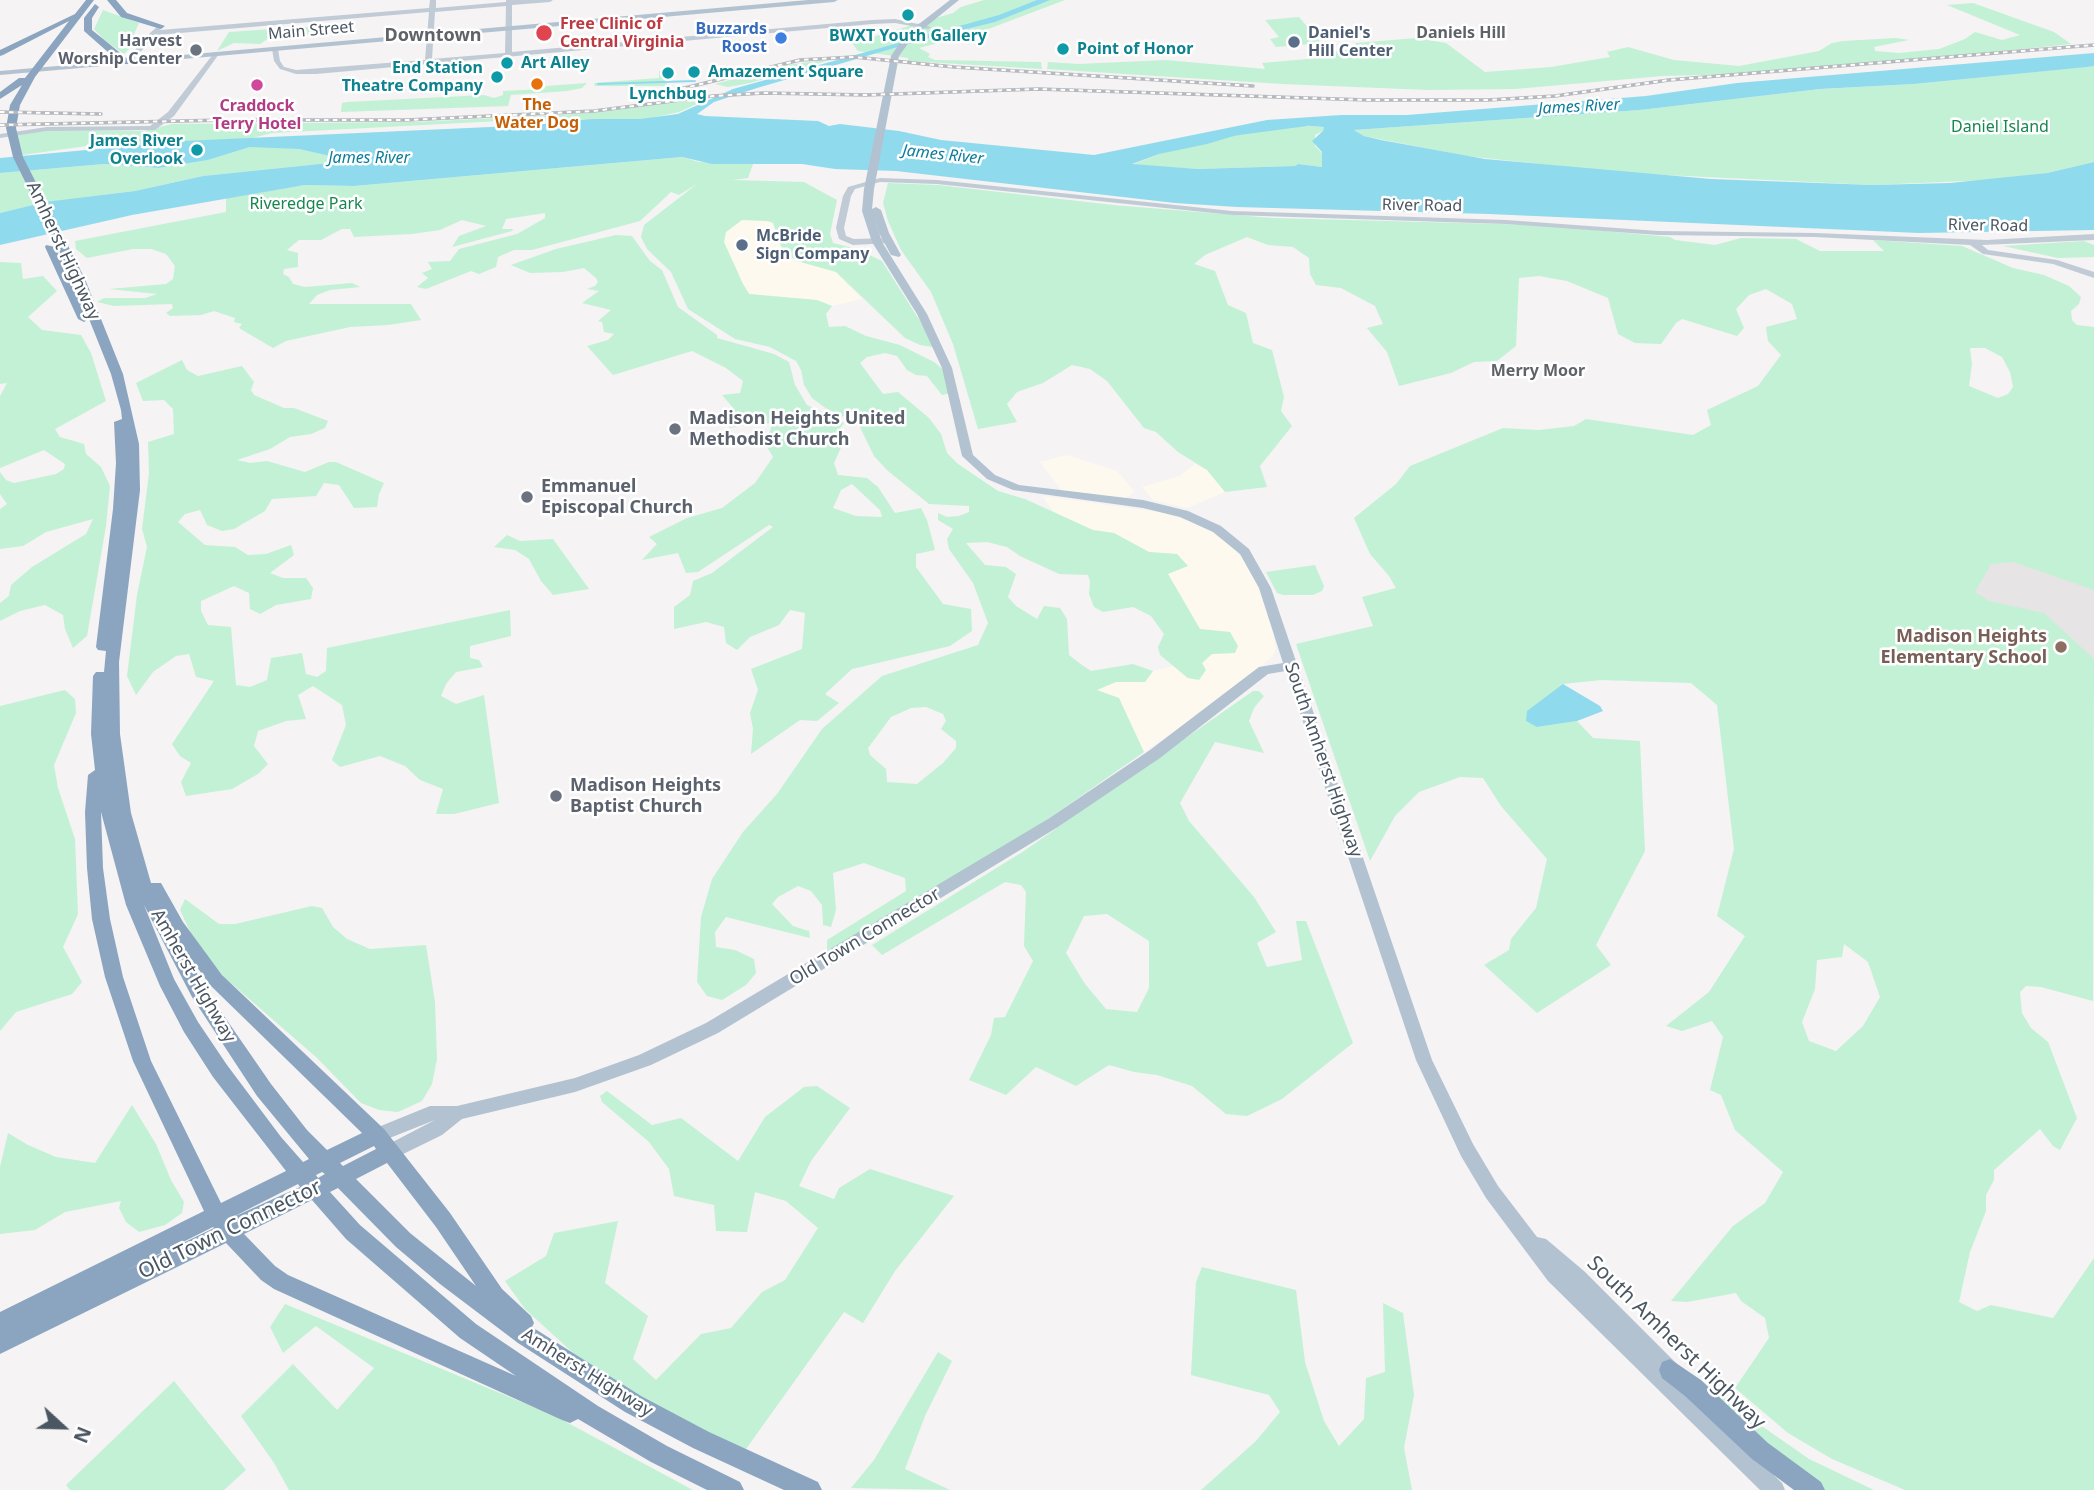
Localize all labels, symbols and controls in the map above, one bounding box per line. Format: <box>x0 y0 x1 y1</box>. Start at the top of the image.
marker: BWXT Youth Gallery <box>900 7 916 23</box>
place label: Free Clinic of Central Virginia <box>560 14 684 52</box>
street label: Main Street <box>267 18 355 44</box>
place label: Buzzards Roost <box>696 19 767 57</box>
marker: Free Clinic of Central Virginia <box>534 23 554 43</box>
place label: Daniel's Hill Center <box>1308 23 1393 61</box>
district label: Daniels Hill <box>1416 23 1506 43</box>
district label: Downtown <box>385 25 481 47</box>
place label: BWXT Youth Gallery <box>829 26 987 46</box>
marker: Buzzards Roost <box>773 30 789 46</box>
place label: Harvest Worship Center <box>58 31 182 69</box>
marker: Daniel's Hill Center <box>1286 34 1302 50</box>
place label: Point of Honor <box>1077 39 1193 59</box>
marker: Point of Honor <box>1055 41 1071 57</box>
marker: Harvest Worship Center <box>188 42 204 58</box>
place label: Art Alley <box>521 53 589 73</box>
marker: Art Alley <box>499 55 515 71</box>
place label: End Station Theatre Company <box>342 58 483 96</box>
place label: Amazement Square <box>708 62 864 82</box>
marker: Amazement Square <box>686 64 702 80</box>
marker: Lynchbug <box>660 65 676 81</box>
marker: End Station Theatre Company <box>489 69 505 85</box>
marker: The Water Dog <box>529 76 545 92</box>
marker: Craddock Terry Hotel <box>249 77 265 93</box>
place label: Lynchbug <box>629 84 707 104</box>
place label: The Water Dog <box>495 95 579 133</box>
water label: James River <box>1538 95 1620 119</box>
place label: Craddock Terry Hotel <box>213 96 301 134</box>
park label: Daniel Island <box>1951 117 2049 137</box>
place label: James River Overlook <box>90 131 183 169</box>
water label: James River <box>901 141 985 169</box>
marker: James River Overlook <box>189 142 205 158</box>
water label: James River <box>328 148 410 168</box>
street label: Amherst Highway <box>21 178 105 324</box>
park label: Riveredge Park <box>249 194 363 214</box>
street label: River Road <box>1382 196 1462 216</box>
street label: River Road <box>1948 216 2028 236</box>
place label: McBride Sign Company <box>756 226 869 264</box>
marker: McBride Sign Company <box>734 237 750 253</box>
district label: Merry Moor <box>1491 361 1585 381</box>
place label: Madison Heights United Methodist Church <box>689 408 905 450</box>
marker: Madison Heights United Methodist Church <box>667 421 683 437</box>
place label: Emmanuel Episcopal Church <box>541 476 693 518</box>
marker: Emmanuel Episcopal Church <box>519 489 535 505</box>
place label: Madison Heights Elementary School <box>1880 626 2047 668</box>
marker: Madison Heights Elementary School <box>2053 639 2069 655</box>
street label: South Amherst Highway <box>1279 660 1367 860</box>
place label: Madison Heights Baptist Church <box>570 775 721 818</box>
marker: Madison Heights Baptist Church <box>548 788 564 804</box>
street label: Old Town Connector <box>786 883 944 991</box>
street label: Amherst Highway <box>146 905 240 1047</box>
street label: Old Town Connector <box>134 1175 326 1285</box>
street label: South Amherst Highway <box>1581 1251 1771 1435</box>
street label: Amherst Highway <box>517 1324 657 1422</box>
north arrow <box>28 1392 98 1462</box>
text: N <box>68 1423 97 1447</box>

